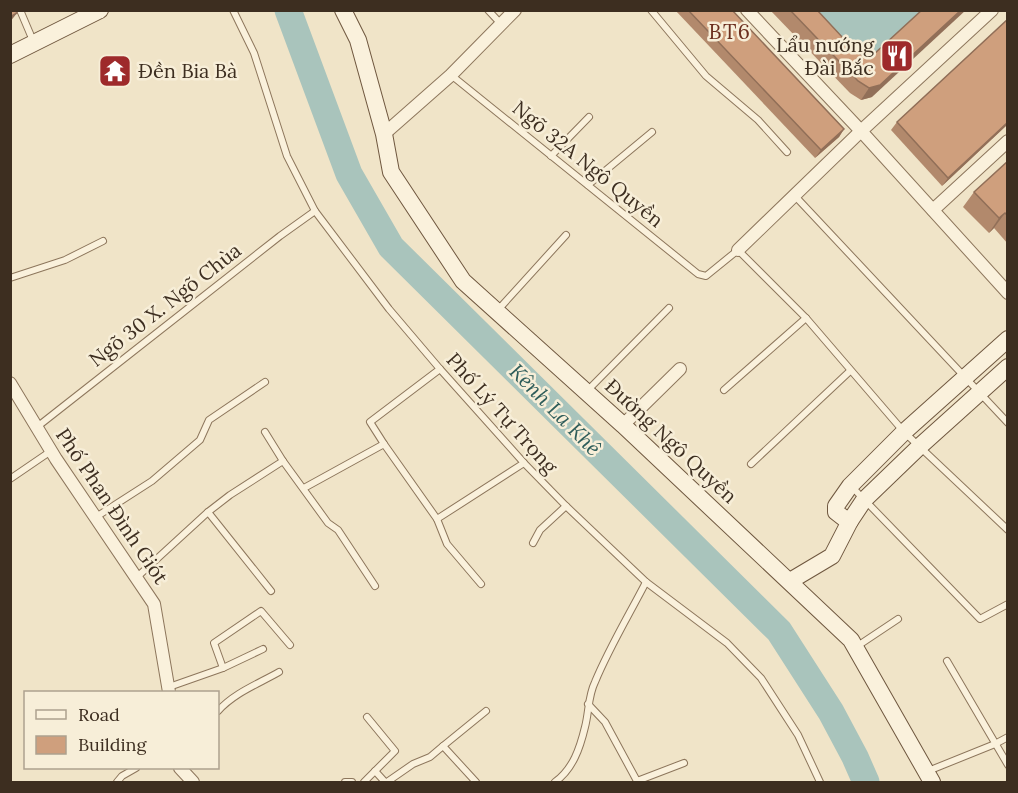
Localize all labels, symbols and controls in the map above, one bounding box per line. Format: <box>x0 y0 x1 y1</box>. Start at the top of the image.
district label: BT6 <box>709 18 751 45</box>
place label: Lẩu nướng Đài Bắc <box>776 32 875 80</box>
restaurant icon: Lẩu nướng Đài Bắc <box>879 38 915 74</box>
temple icon: Đền Bia Bà <box>97 53 133 89</box>
place label: Đền Bia Bà <box>138 58 237 83</box>
street label: Ngõ 32A Ngô Quyền <box>508 95 669 232</box>
street label: Ngõ 30 X. Ngõ Chùa <box>84 237 246 372</box>
street label: Phố Lý Tự Trọng <box>442 347 564 479</box>
water label: Kênh La Khê <box>504 358 607 461</box>
street label: Đường Ngô Quyền <box>600 373 743 508</box>
street label: Phố Phan Đình Giót <box>51 423 174 589</box>
legend <box>24 691 219 769</box>
text: Road <box>78 703 120 726</box>
text: Building <box>78 733 148 756</box>

